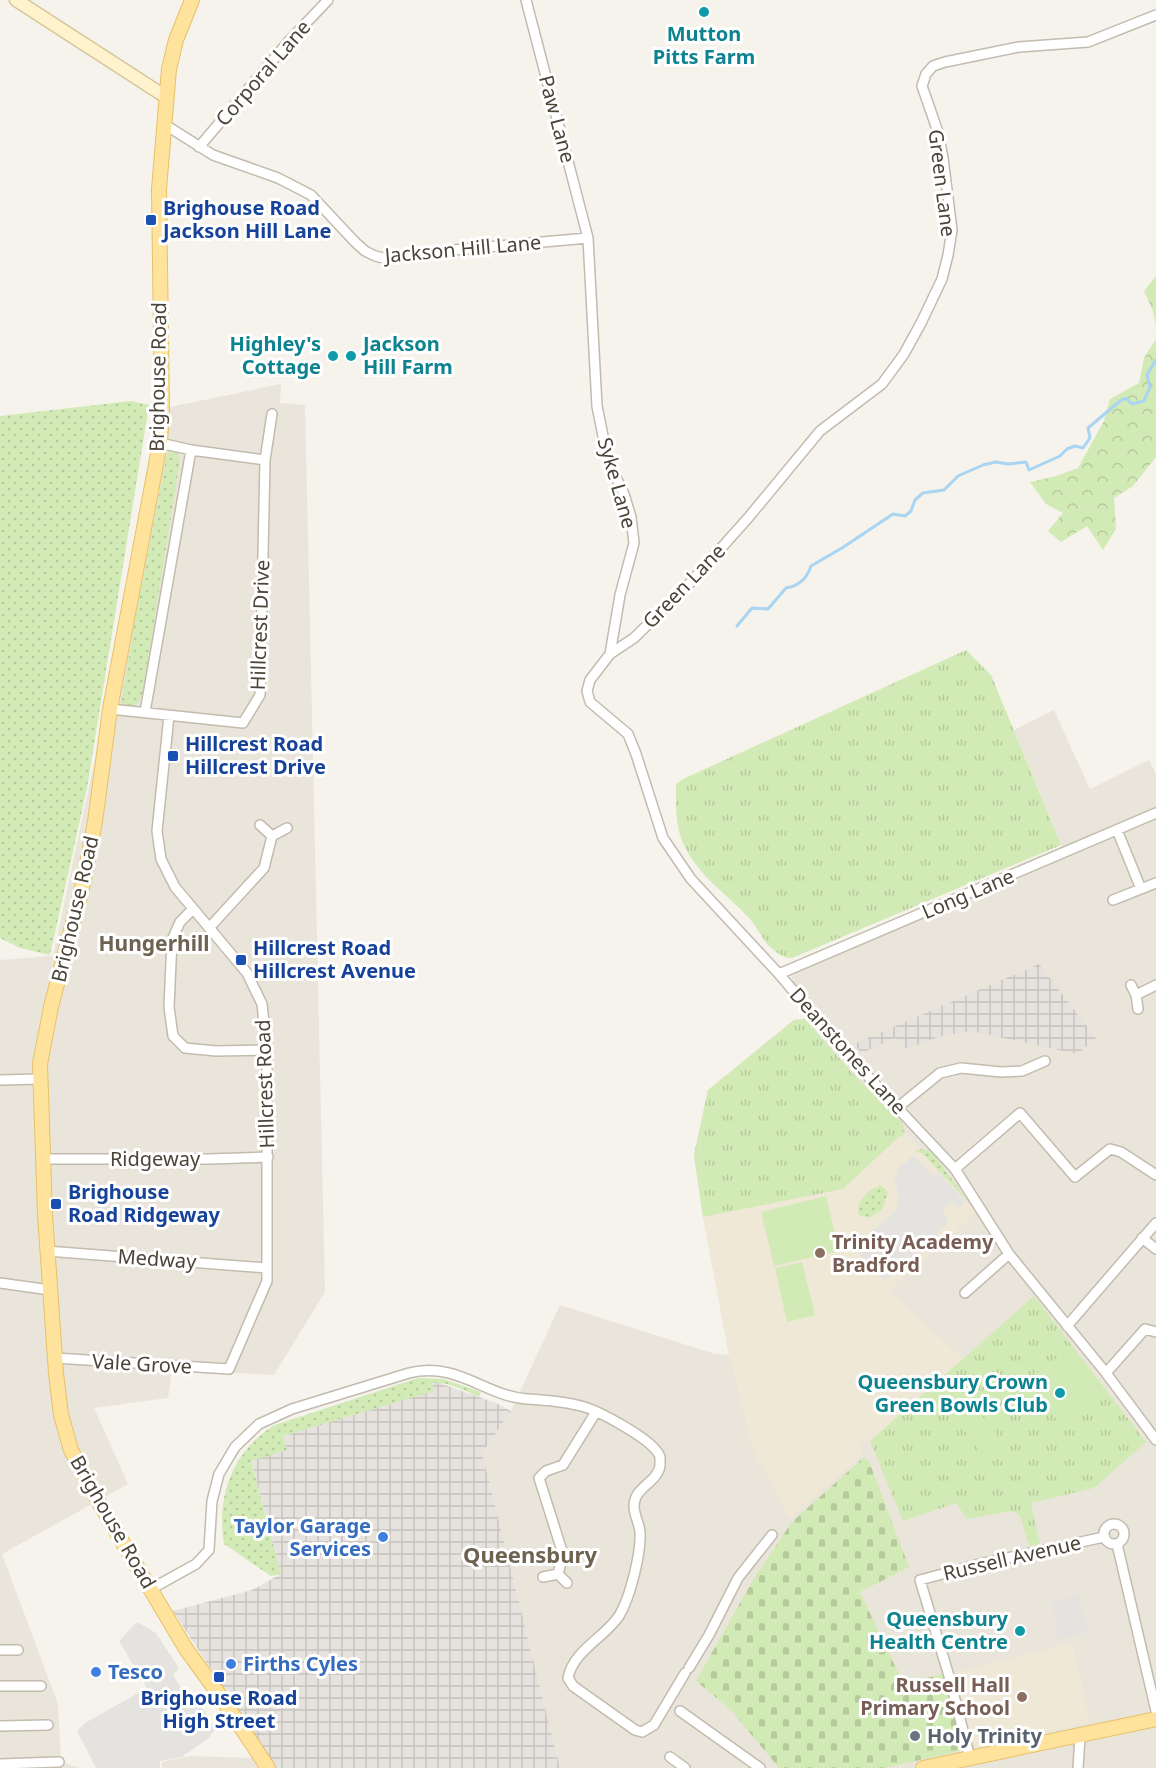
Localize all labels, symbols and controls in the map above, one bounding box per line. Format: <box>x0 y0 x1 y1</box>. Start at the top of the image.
marker: Mutton Pitts Farm <box>697 5 711 19</box>
street label: Corporal Lane <box>209 14 316 131</box>
place label: Mutton Pitts Farm <box>653 20 755 70</box>
street label: Paw Lane <box>533 72 582 166</box>
street label: Green Lane <box>923 128 962 238</box>
place label: Brighouse Road Jackson Hill Lane <box>161 194 332 244</box>
marker: Brighouse Road Jackson Hill Lane <box>144 213 158 227</box>
street label: Jackson Hill Lane <box>382 228 542 269</box>
street label: Brighouse Road <box>143 302 172 452</box>
place label: Highley's Cottage <box>230 330 321 380</box>
place label: Jackson Hill Farm <box>361 330 453 380</box>
marker: Highley's Cottage <box>326 349 340 363</box>
marker: Jackson Hill Farm <box>344 349 358 363</box>
street label: Syke Lane <box>592 434 643 532</box>
street label: Green Lane <box>636 537 731 634</box>
street label: Hillcrest Drive <box>244 559 275 691</box>
place label: Hillcrest Road Hillcrest Drive <box>185 730 326 780</box>
marker: Hillcrest Road Hillcrest Drive <box>166 749 180 763</box>
street label: Brighouse Road <box>45 833 105 985</box>
street label: Long Lane <box>918 862 1018 925</box>
district label: Hungerhill <box>98 929 210 957</box>
place label: Hillcrest Road Hillcrest Avenue <box>253 934 416 984</box>
marker: Hillcrest Road Hillcrest Avenue <box>234 953 248 967</box>
street label: Deanstones Lane <box>784 981 913 1120</box>
street label: Hillcrest Road <box>249 1019 280 1149</box>
street label: Ridgeway <box>110 1145 201 1172</box>
place label: Brighouse Road Ridgeway <box>68 1178 220 1228</box>
marker: Brighouse Road Ridgeway <box>49 1197 63 1211</box>
place label: Trinity Academy Bradford <box>832 1228 994 1278</box>
street label: Medway <box>117 1242 198 1275</box>
marker: Trinity Academy Bradford <box>813 1246 827 1260</box>
street label: Vale Grove <box>91 1347 193 1380</box>
place label: Queensbury Crown Green Bowls Club <box>857 1368 1048 1418</box>
marker: Queensbury Crown Green Bowls Club <box>1053 1386 1067 1400</box>
street label: Brighouse Road <box>64 1450 163 1593</box>
place label: Taylor Garage Services <box>234 1512 371 1562</box>
street label: Russell Avenue <box>940 1529 1084 1587</box>
marker: Taylor Garage Services <box>376 1530 390 1544</box>
district label: Queensbury <box>463 1539 597 1569</box>
place label: Queensbury Health Centre <box>869 1605 1009 1655</box>
marker: Queensbury Health Centre <box>1013 1624 1027 1638</box>
place label: Firths Cyles <box>243 1650 358 1677</box>
marker: Firths Cyles <box>224 1657 238 1671</box>
place label: Tesco <box>108 1658 163 1685</box>
marker: Tesco <box>89 1665 103 1679</box>
marker: Brighouse Road High Street <box>212 1670 226 1684</box>
place label: Russell Hall Primary School <box>860 1671 1010 1721</box>
place label: Brighouse Road High Street <box>141 1684 297 1734</box>
marker: Russell Hall Primary School <box>1015 1690 1029 1704</box>
place label: Holy Trinity <box>927 1722 1042 1749</box>
marker: Holy Trinity <box>908 1729 922 1743</box>

